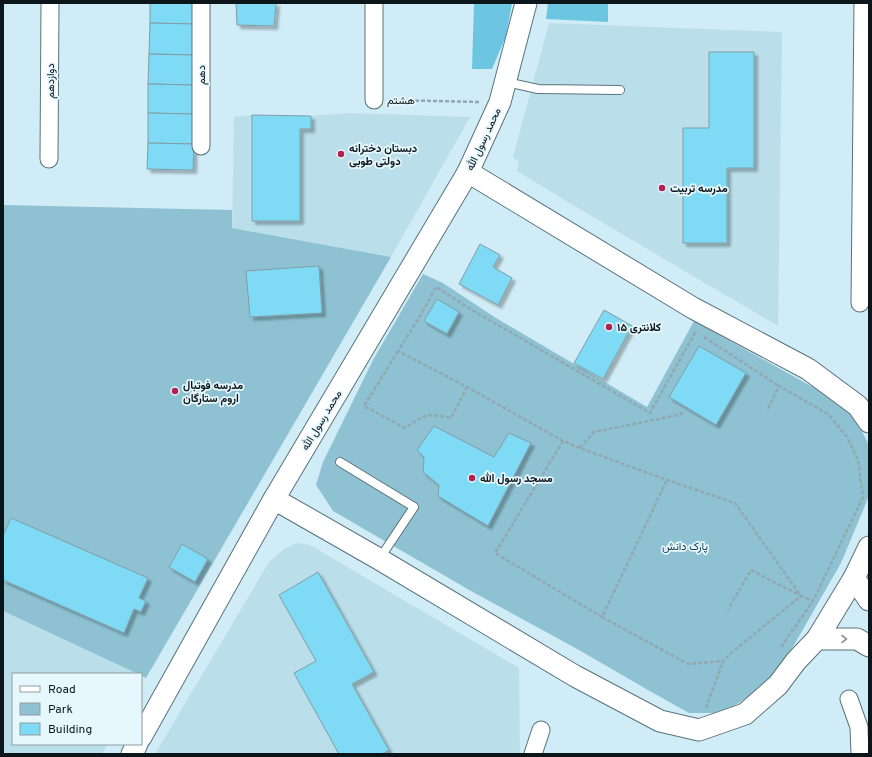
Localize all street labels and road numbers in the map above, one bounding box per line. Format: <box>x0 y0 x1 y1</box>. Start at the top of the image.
street label: دوازدهم <box>44 63 58 99</box>
street label: دهم <box>195 65 209 85</box>
street label: هشتم <box>387 94 415 108</box>
street label: محمد رسول الله <box>463 106 505 173</box>
street label: محمد رسول الله <box>298 388 345 453</box>

